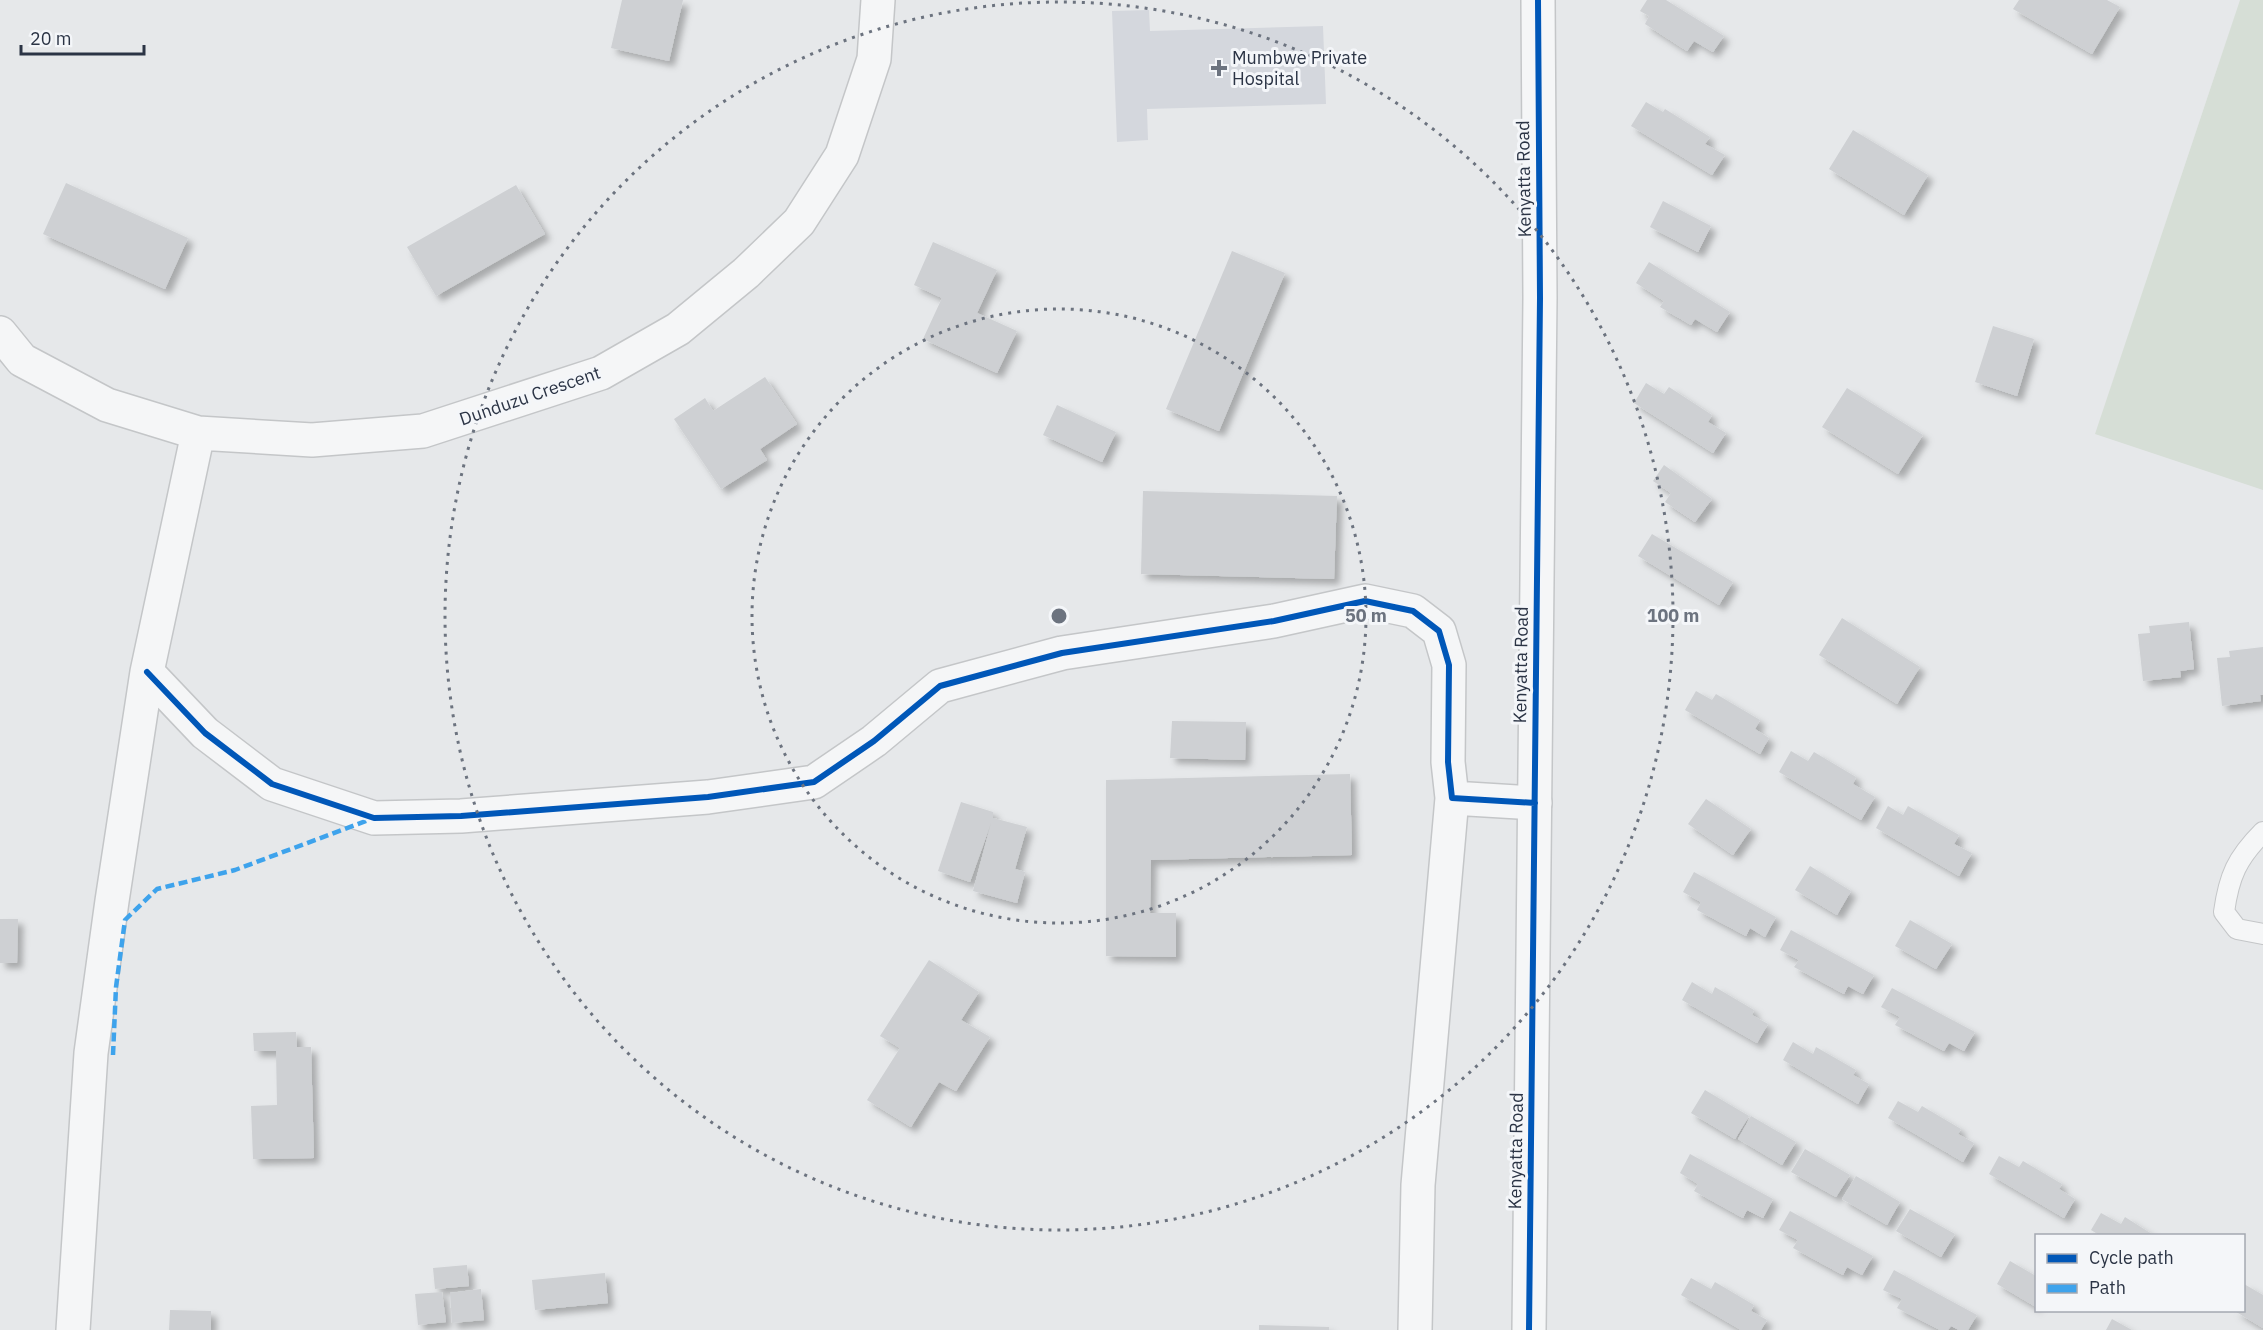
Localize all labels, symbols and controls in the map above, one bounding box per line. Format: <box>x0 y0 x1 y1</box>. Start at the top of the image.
scale bar <box>21 18 144 56</box>
text: 20 m <box>30 27 72 50</box>
place label: Mumbwe Private Hospital <box>1232 46 1367 90</box>
marker: Mumbwe Private Hospital <box>1210 59 1228 77</box>
street label: Kenyatta Road <box>1511 120 1536 238</box>
street label: Dunduzu Crescent <box>456 361 603 430</box>
text: 50 m <box>1345 604 1387 627</box>
text: 100 m <box>1647 604 1699 627</box>
centre of rings <box>1049 606 1069 626</box>
street label: Kenyatta Road <box>1508 606 1533 724</box>
street label: Kenyatta Road <box>1503 1092 1528 1210</box>
legend <box>2035 1234 2245 1312</box>
text: Cycle path <box>2089 1246 2174 1269</box>
text: Path <box>2089 1276 2126 1299</box>

